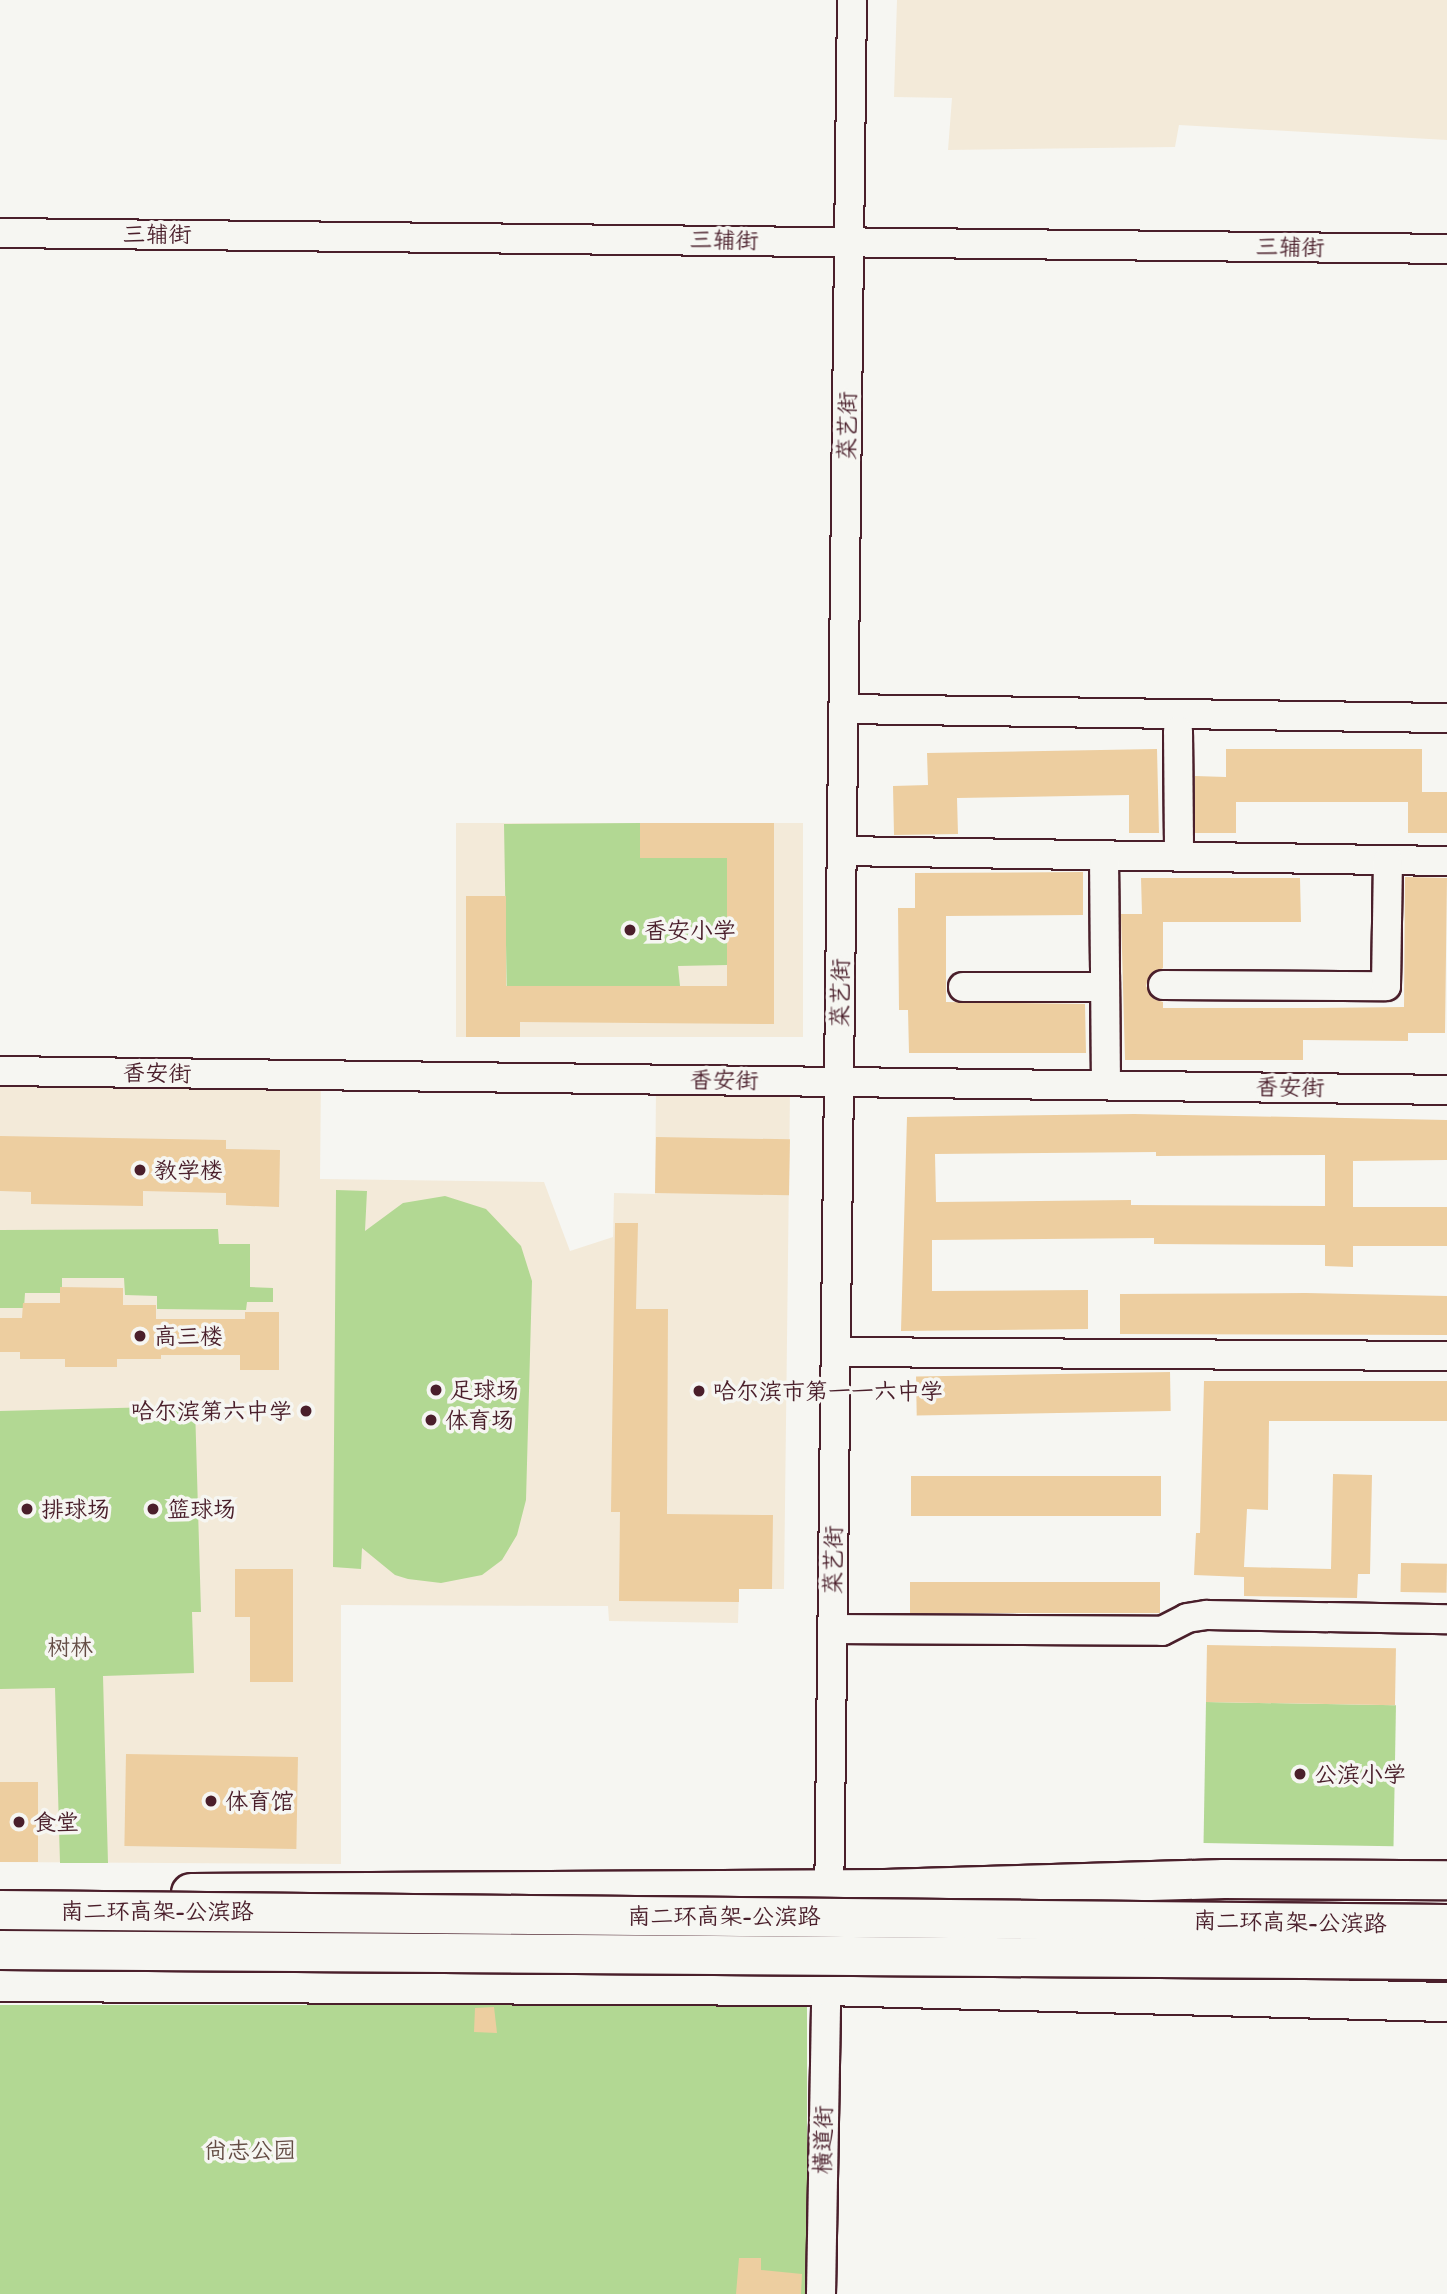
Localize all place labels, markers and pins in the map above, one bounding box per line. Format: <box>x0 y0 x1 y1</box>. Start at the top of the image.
place label: 香安小学 <box>644 916 736 944</box>
marker: 香安小学 <box>622 922 638 938</box>
place label: 教学楼 <box>154 1156 223 1184</box>
marker: 教学楼 <box>132 1162 148 1178</box>
place label: 高三楼 <box>154 1322 223 1350</box>
marker: 高三楼 <box>132 1328 148 1344</box>
place label: 足球场 <box>450 1376 519 1404</box>
place label: 哈尔滨市第一一六中学 <box>713 1377 943 1405</box>
marker: 足球场 <box>428 1382 444 1398</box>
marker: 哈尔滨市第一一六中学 <box>691 1383 707 1399</box>
place label: 哈尔滨第六中学 <box>131 1397 292 1425</box>
marker: 哈尔滨第六中学 <box>298 1403 314 1419</box>
place label: 体育场 <box>445 1406 514 1434</box>
marker: 体育场 <box>423 1412 439 1428</box>
place label: 排球场 <box>41 1495 110 1523</box>
place label: 篮球场 <box>167 1495 236 1523</box>
marker: 排球场 <box>19 1501 35 1517</box>
marker: 篮球场 <box>145 1501 161 1517</box>
place label: 公滨小学 <box>1314 1760 1406 1788</box>
marker: 公滨小学 <box>1292 1766 1308 1782</box>
place label: 体育馆 <box>225 1787 294 1815</box>
marker: 体育馆 <box>203 1793 219 1809</box>
place label: 食堂 <box>33 1808 79 1836</box>
marker: 食堂 <box>11 1814 27 1830</box>

